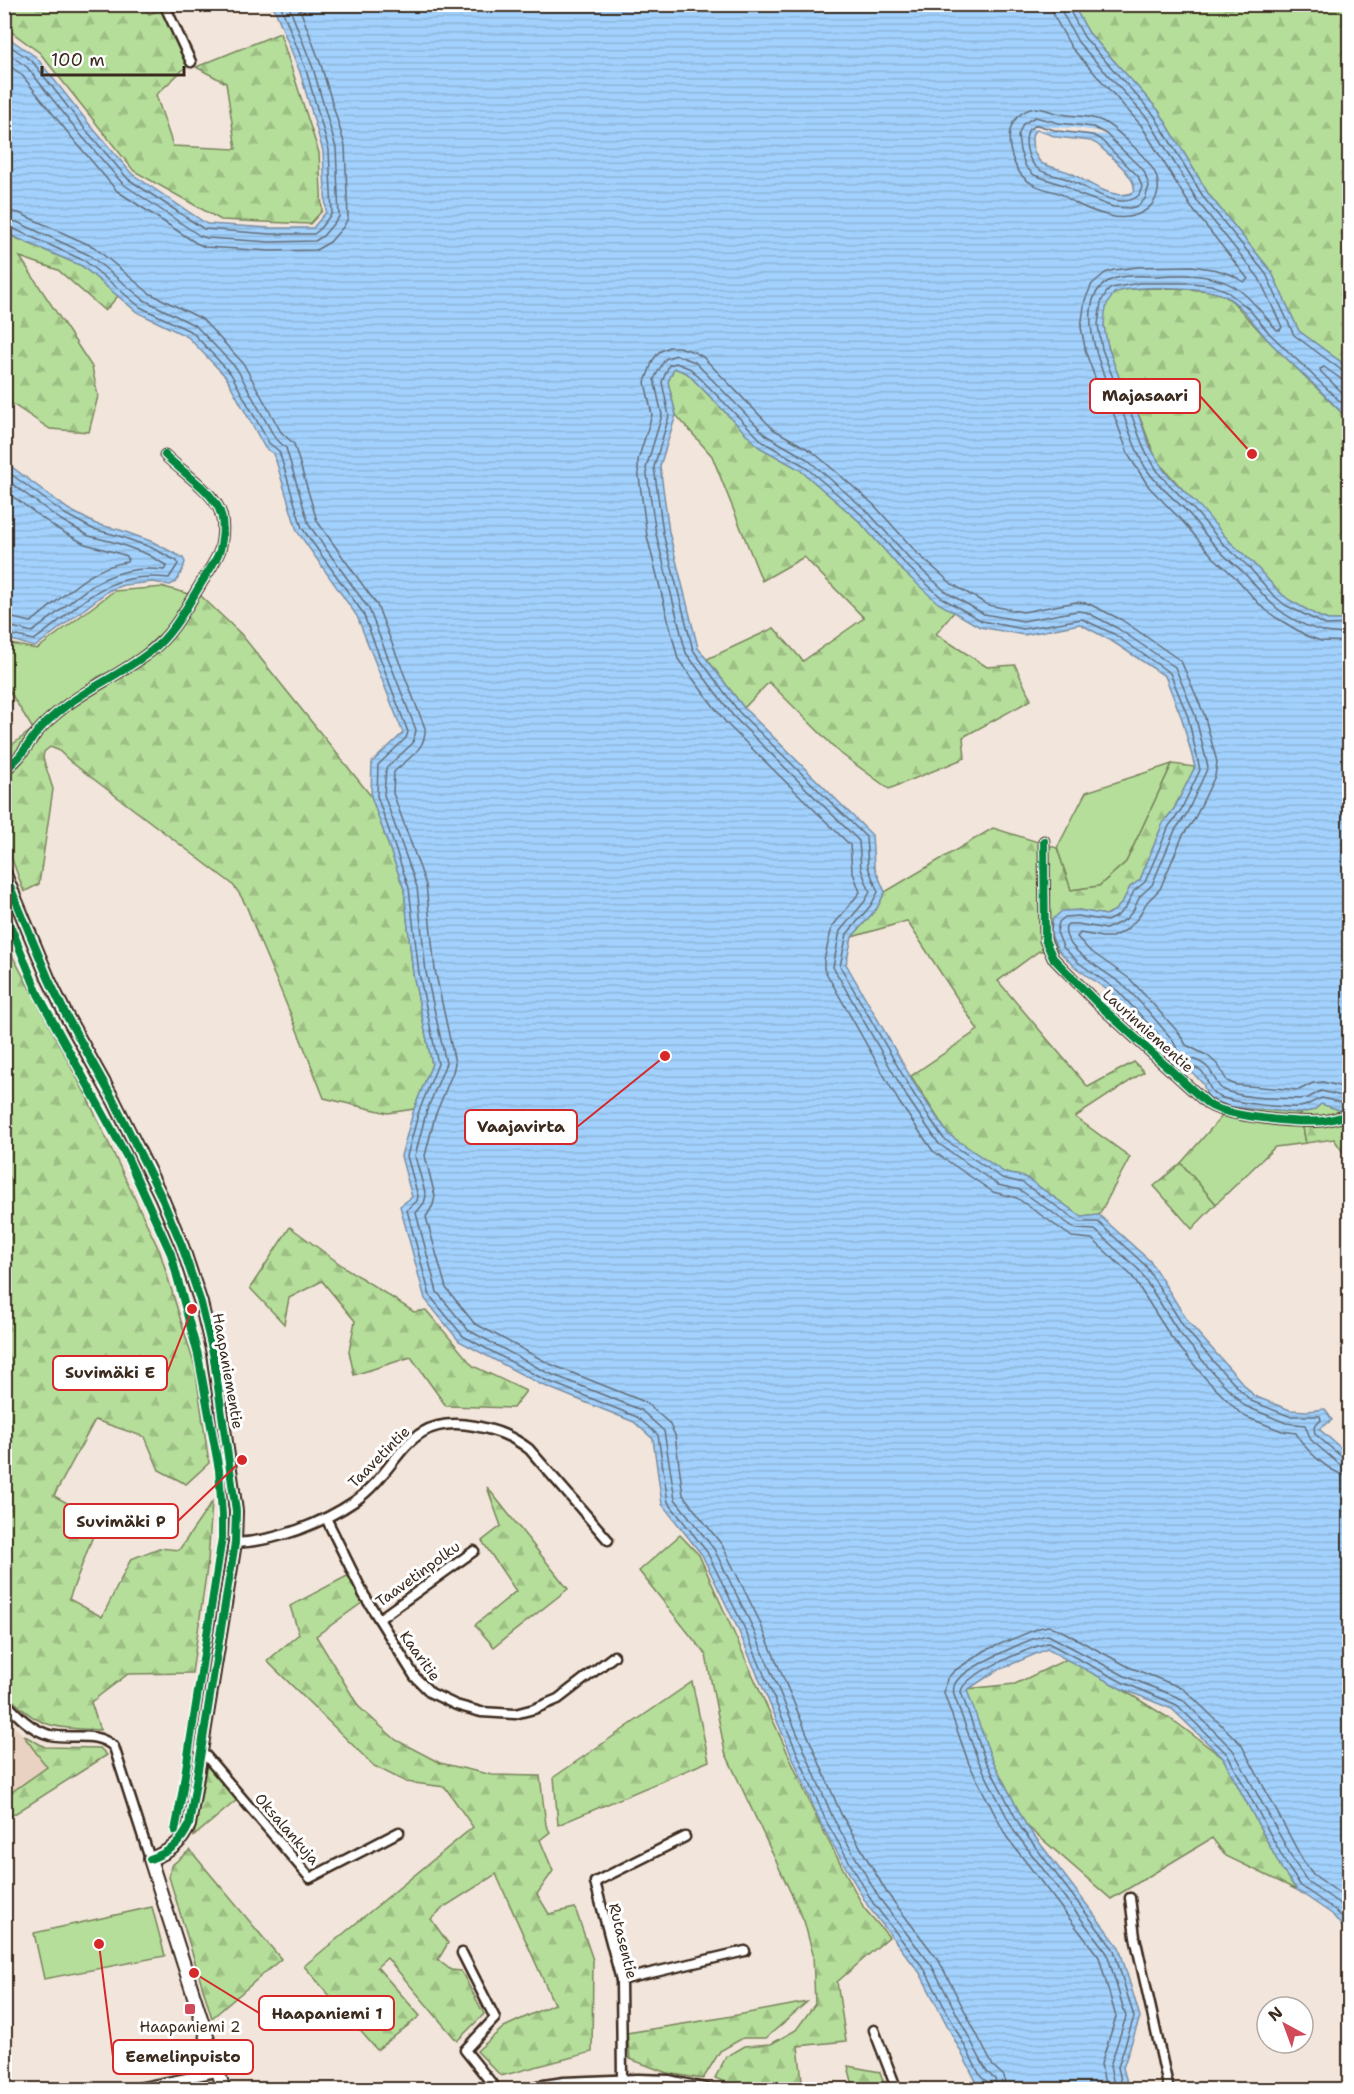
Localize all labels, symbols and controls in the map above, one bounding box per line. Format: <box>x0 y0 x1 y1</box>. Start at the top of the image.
scale bar <box>42 39 184 77</box>
text: 100 m <box>51 48 105 72</box>
callout: Majasaari <box>1090 379 1200 413</box>
text: Majasaari <box>1102 385 1188 406</box>
street label: Laurinniementie <box>1098 985 1198 1077</box>
callout: Vaajavirta <box>465 1110 577 1144</box>
text: Vaajavirta <box>477 1116 565 1137</box>
street label: Haapaniementie <box>208 1311 248 1431</box>
callout: Suvimäki E <box>53 1356 167 1390</box>
text: Suvimäki E <box>65 1362 155 1383</box>
street label: Taavetintie <box>344 1422 414 1492</box>
callout: Suvimäki P <box>64 1504 178 1538</box>
text: Suvimäki P <box>76 1511 166 1532</box>
street label: Taavetinpolku <box>372 1537 464 1611</box>
street label: Kaaritie <box>395 1627 445 1685</box>
street label: Oksalankuja <box>250 1789 324 1870</box>
street label: Rutasentie <box>604 1901 642 1981</box>
north arrow <box>1255 1995 1315 2055</box>
callout: Haapaniemi 1 <box>259 1996 394 2030</box>
marker: Haapaniemi 2 <box>183 2002 197 2016</box>
text: N <box>1264 2002 1287 2026</box>
text: Haapaniemi 1 <box>271 2003 383 2024</box>
place label: Haapaniemi 2 <box>139 2017 241 2037</box>
callout: Eemelinpuisto <box>113 2040 253 2074</box>
text: Eemelinpuisto <box>125 2046 241 2067</box>

